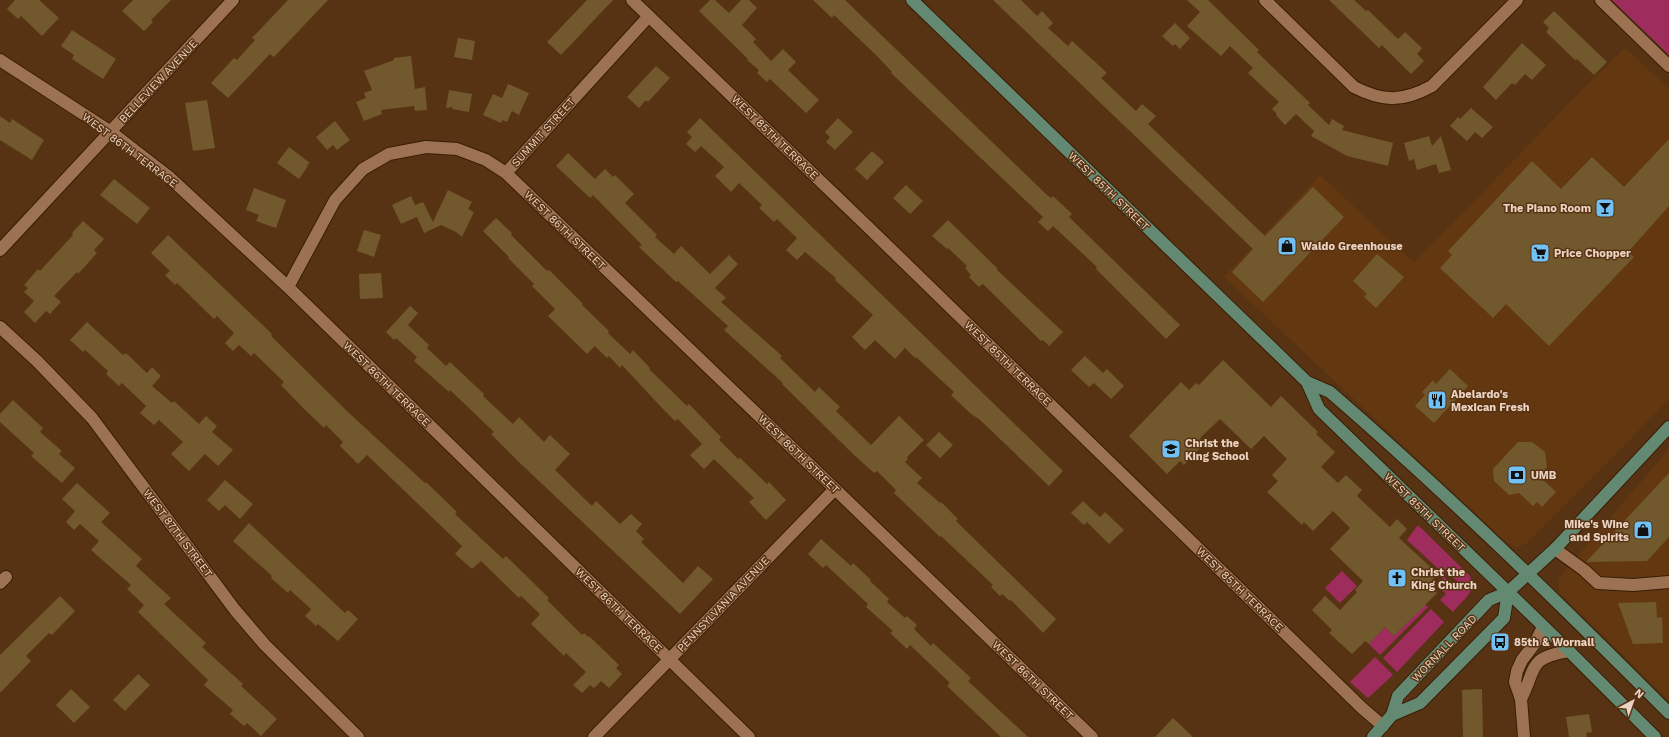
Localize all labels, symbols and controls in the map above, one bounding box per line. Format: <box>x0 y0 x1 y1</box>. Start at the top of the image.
street label: BELLEVIEW AVENUE <box>116 37 200 126</box>
street label: WEST 85TH TERRACE <box>729 93 821 182</box>
street label: SUMMIT STREET <box>509 95 578 170</box>
street label: WEST 86TH TERRACE <box>79 110 180 190</box>
street label: WEST 85TH STREET <box>1066 149 1152 234</box>
street label: WEST 86TH STREET <box>521 188 608 273</box>
bar icon: The Piano Room <box>1594 197 1616 219</box>
place label: The Piano Room <box>1503 202 1591 215</box>
shop icon: Waldo Greenhouse <box>1276 235 1298 257</box>
place label: Waldo Greenhouse <box>1301 240 1403 253</box>
supermarket icon: Price Chopper <box>1529 242 1551 264</box>
place label: Price Chopper <box>1554 247 1631 260</box>
street label: WEST 85TH TERRACE <box>962 319 1054 408</box>
street label: WEST 86TH TERRACE <box>340 339 433 429</box>
place label: Abelardo's Mexican Fresh <box>1451 388 1530 414</box>
restaurant icon: Abelardo's Mexican Fresh <box>1426 389 1448 411</box>
street label: WEST 86TH STREET <box>755 412 842 497</box>
place label: Christ the King School <box>1185 437 1249 463</box>
school or university icon: Christ the King School <box>1160 438 1182 460</box>
bank icon: UMB <box>1506 464 1528 486</box>
place label: UMB <box>1531 469 1557 482</box>
street label: WEST 85TH STREET <box>1382 470 1468 555</box>
street label: WEST 87TH STREET <box>140 487 215 580</box>
place label: Mike's Wine and Spirits <box>1564 518 1629 544</box>
shop icon: Mike's Wine and Spirits <box>1632 519 1654 541</box>
street label: WEST 85TH TERRACE <box>1194 545 1286 634</box>
street label: PENNSYLVANIA AVENUE <box>675 554 772 655</box>
street label: WEST 86TH TERRACE <box>572 565 665 655</box>
place label: Christ the King Church <box>1411 566 1477 592</box>
church icon: Christ the King Church <box>1386 567 1408 589</box>
street label: WORNALL ROAD <box>1409 612 1480 685</box>
bus stop icon: 85th & Wornall <box>1489 631 1511 653</box>
place label: 85th & Wornall <box>1514 636 1595 649</box>
street label: WEST 86TH STREET <box>989 638 1076 723</box>
north arrow <box>1613 681 1653 721</box>
text: N <box>1632 686 1647 701</box>

